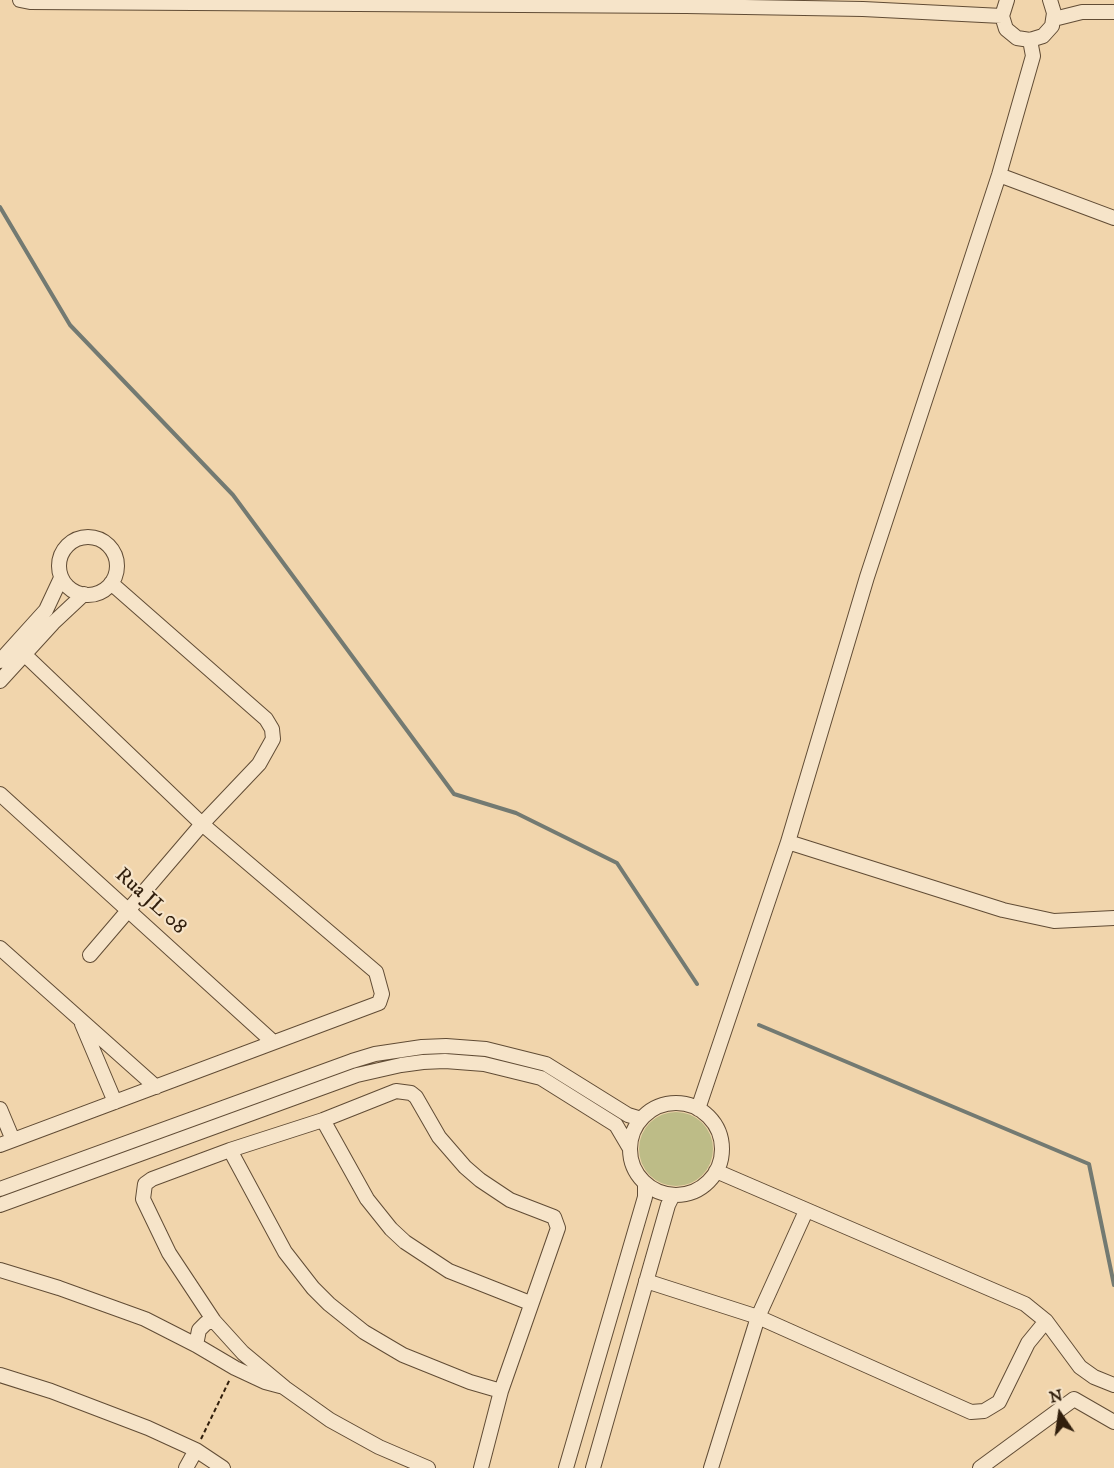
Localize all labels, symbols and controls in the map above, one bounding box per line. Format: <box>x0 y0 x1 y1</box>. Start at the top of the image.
street label: Rua JL 08 <box>109 863 191 941</box>
north arrow <box>1030 1384 1090 1444</box>
text: N <box>1047 1385 1065 1408</box>

